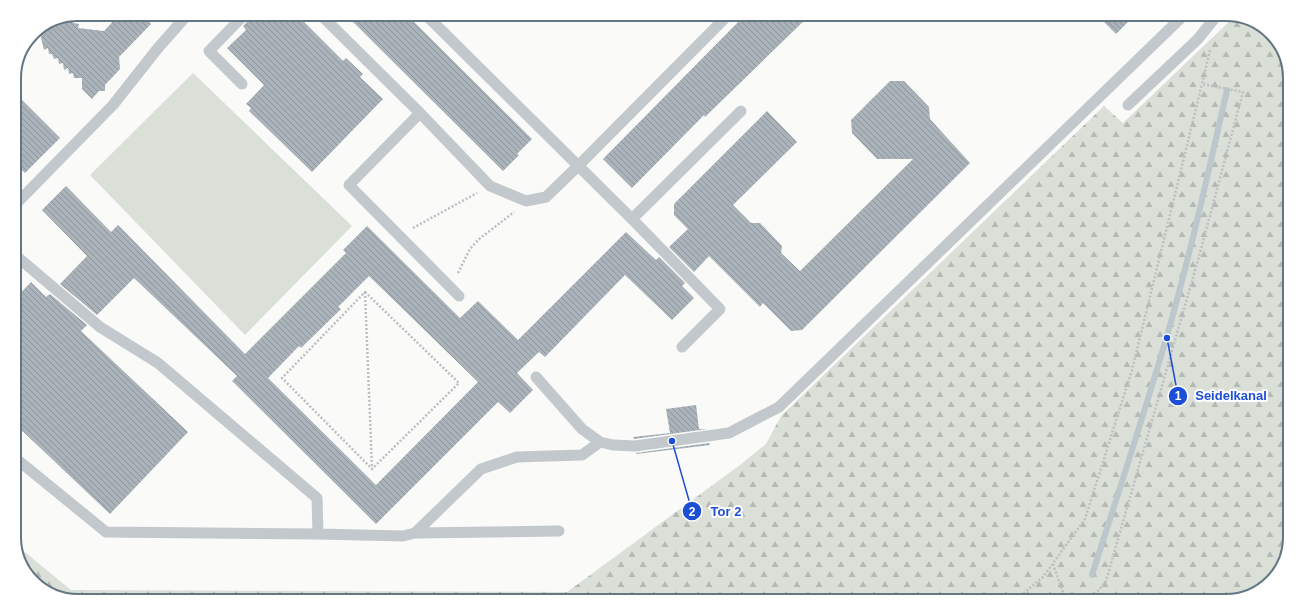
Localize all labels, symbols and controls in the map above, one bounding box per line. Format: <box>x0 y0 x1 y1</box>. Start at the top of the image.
callout: Seidelkanal <box>1168 383 1275 408</box>
text: Seidelkanal <box>1195 388 1267 403</box>
text: 1 <box>1175 389 1182 403</box>
callout: Tor 2 <box>682 499 749 524</box>
text: Tor 2 <box>711 504 741 519</box>
text: 2 <box>689 505 696 519</box>

